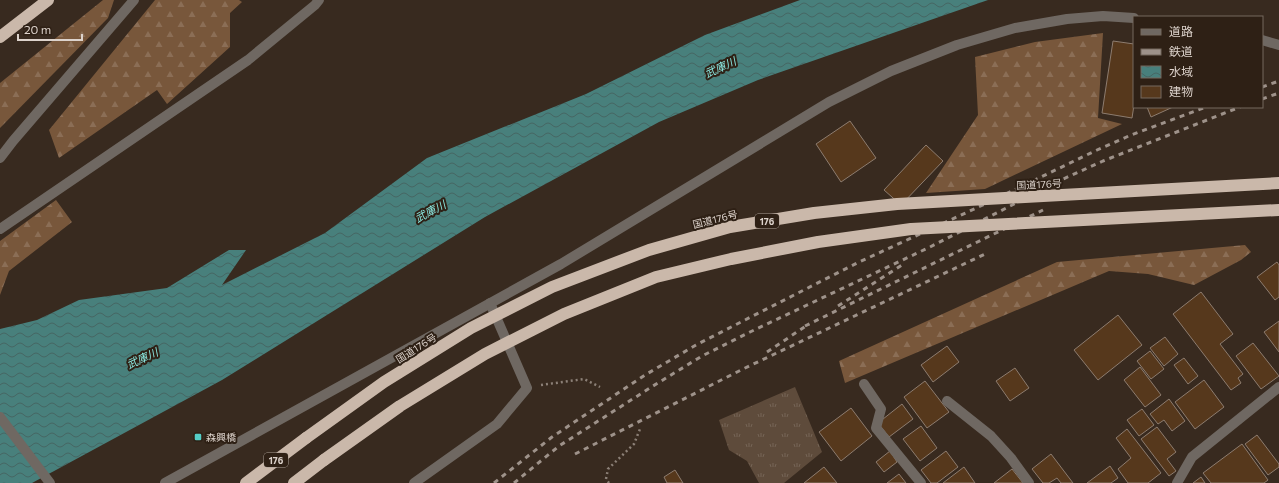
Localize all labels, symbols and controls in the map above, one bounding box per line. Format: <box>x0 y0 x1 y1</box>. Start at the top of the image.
scale bar <box>18 16 82 42</box>
legend <box>1133 16 1263 108</box>
text: 20 m <box>24 22 51 36</box>
text: 道路 <box>1169 24 1193 38</box>
text: 鉄道 <box>1169 44 1193 58</box>
water label: 武庫川 <box>702 54 739 80</box>
text: 水域 <box>1169 64 1193 78</box>
text: 建物 <box>1169 84 1193 98</box>
street label: 国道176号 <box>1016 177 1062 191</box>
water label: 武庫川 <box>412 197 449 224</box>
street label: 国道176号 <box>691 208 739 230</box>
road number: 176 <box>755 214 779 228</box>
street label: 国道176号 <box>393 331 439 365</box>
water label: 武庫川 <box>124 345 161 371</box>
place label: 森興橋 <box>206 431 236 443</box>
marker: 森興橋 <box>193 432 203 442</box>
road number: 176 <box>264 453 288 467</box>

